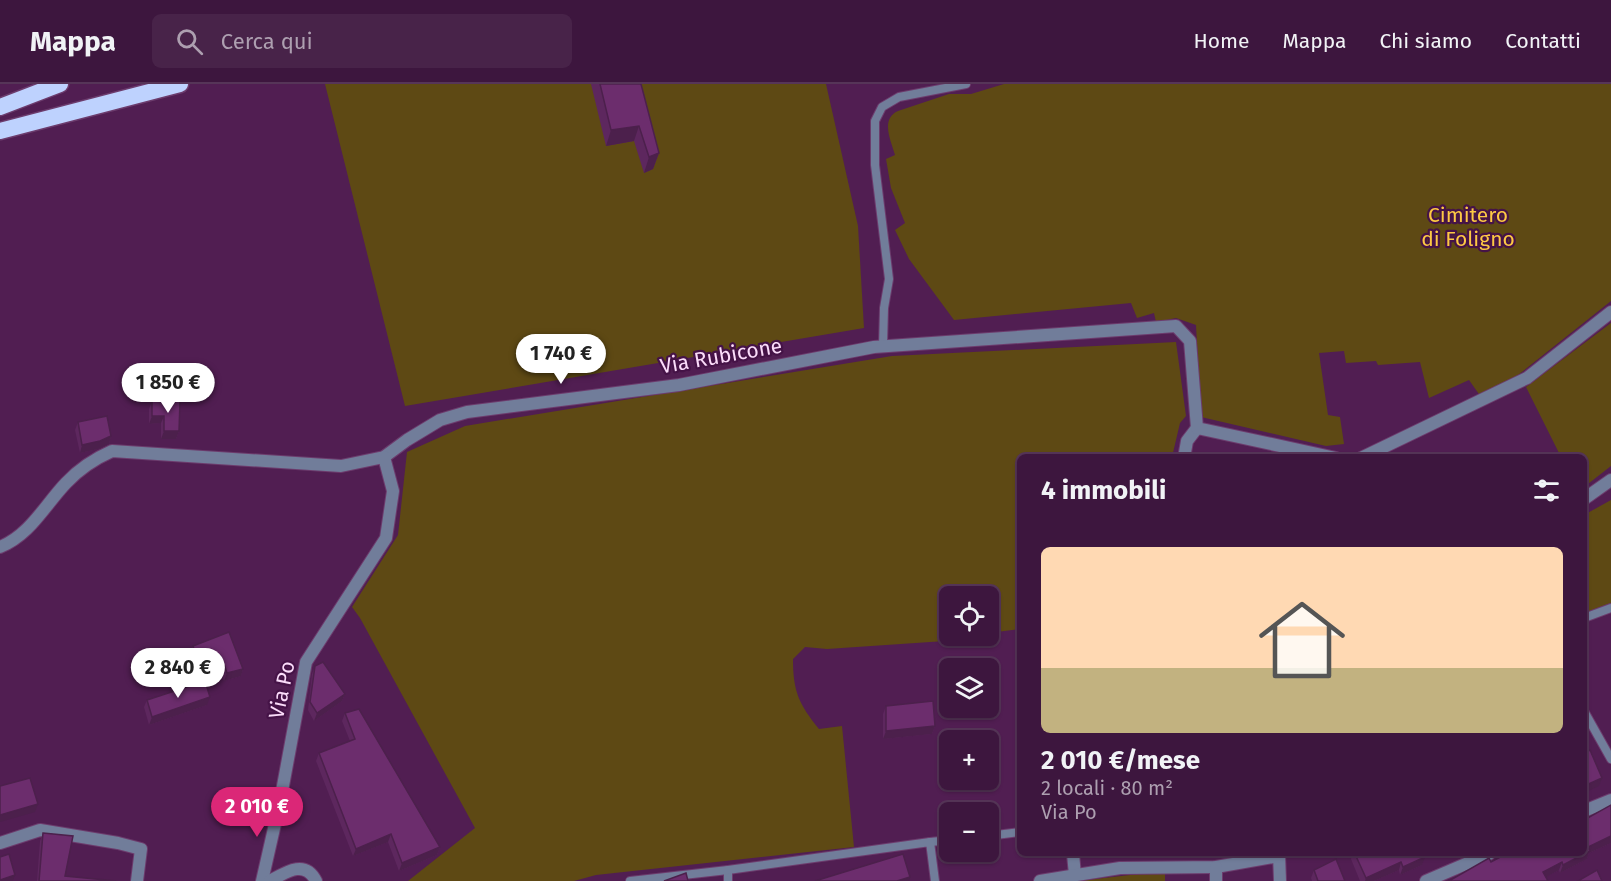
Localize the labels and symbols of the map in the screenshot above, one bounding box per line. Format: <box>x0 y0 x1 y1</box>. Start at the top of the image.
park label: Cimitero di Foligno <box>1421 202 1515 252</box>
street label: Via Rubicone <box>658 332 784 380</box>
pin: 1 740 € <box>506 334 616 385</box>
pin: 1 850 € <box>113 363 223 414</box>
pin: 2 840 € <box>123 648 233 699</box>
street label: Via Po <box>263 659 301 721</box>
pin: 2 010 € <box>202 787 312 838</box>

